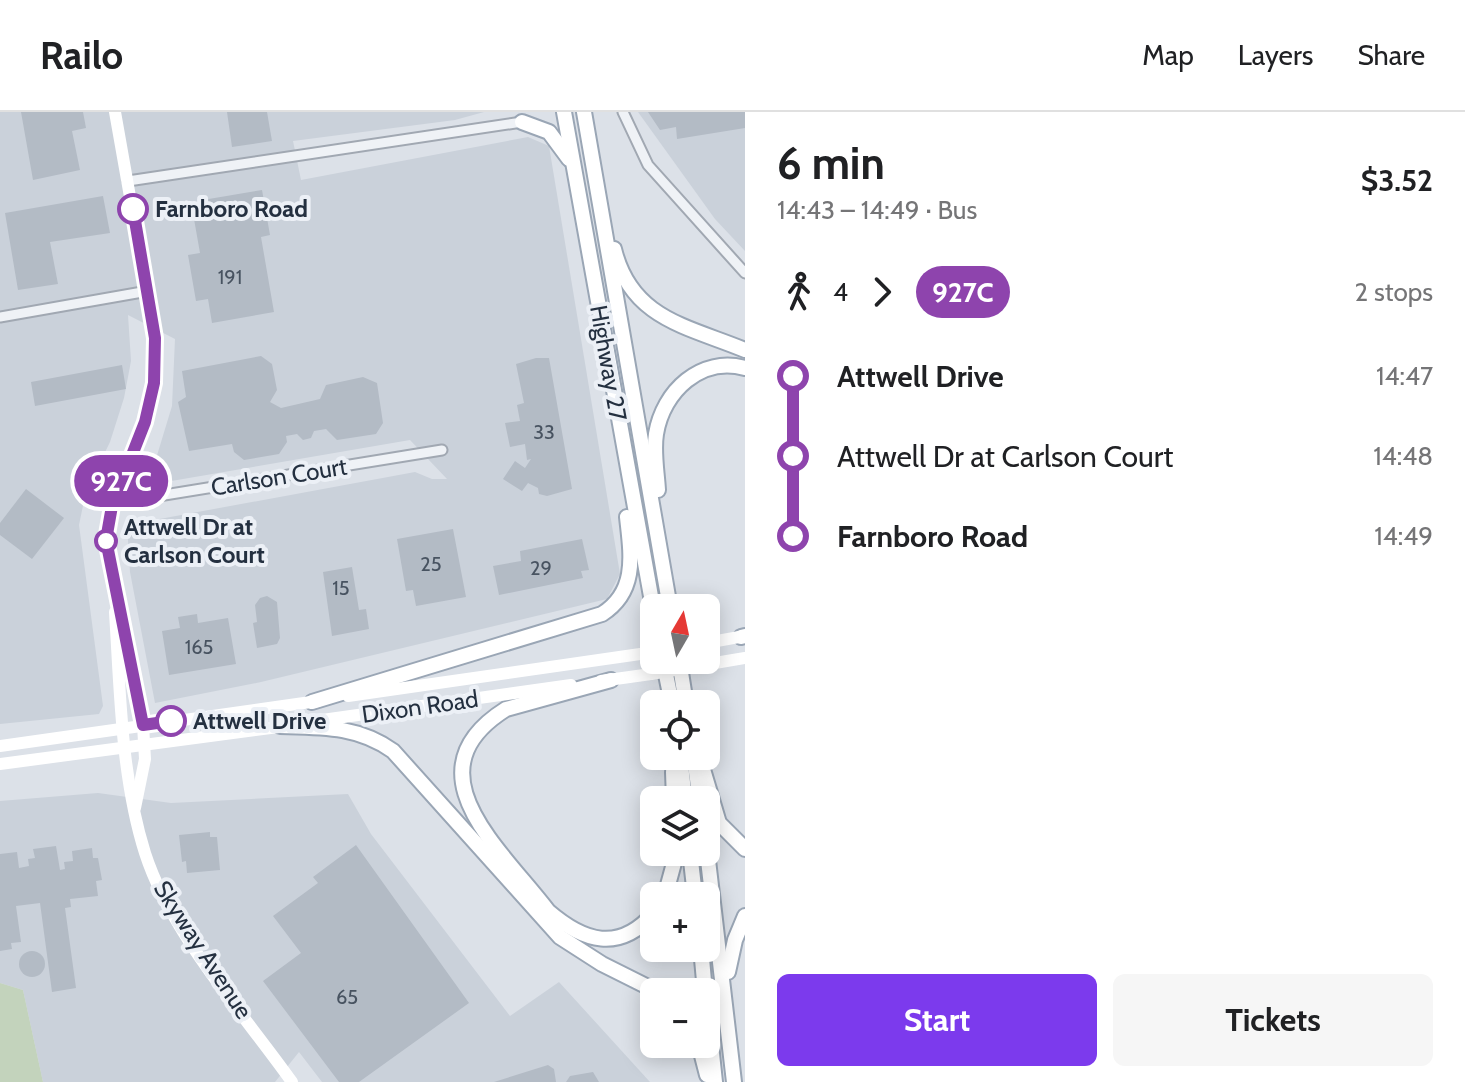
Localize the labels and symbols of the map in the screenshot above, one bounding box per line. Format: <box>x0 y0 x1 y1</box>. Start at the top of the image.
marker: Farnboro Road <box>118 194 148 224</box>
place label: Farnboro Road <box>155 194 308 223</box>
house number: 191 <box>218 265 242 289</box>
street label: Highway 27 <box>584 303 633 423</box>
house number: 33 <box>533 420 555 444</box>
street label: Carlson Court <box>209 451 349 502</box>
line badge: 927C <box>65 455 177 507</box>
place label: Attwell Dr at Carlson Court <box>124 512 265 569</box>
marker: Attwell Dr at Carlson Court <box>95 530 117 552</box>
house number: 25 <box>420 552 442 576</box>
house number: 29 <box>530 556 552 580</box>
house number: 15 <box>332 576 350 600</box>
north arrow <box>640 594 720 674</box>
house number: 165 <box>185 635 213 659</box>
street label: Dixon Road <box>360 684 480 729</box>
marker: Attwell Drive <box>156 706 186 736</box>
place label: Attwell Drive <box>193 706 326 735</box>
street label: Skyway Avenue <box>148 875 259 1024</box>
house number: 65 <box>336 985 358 1009</box>

